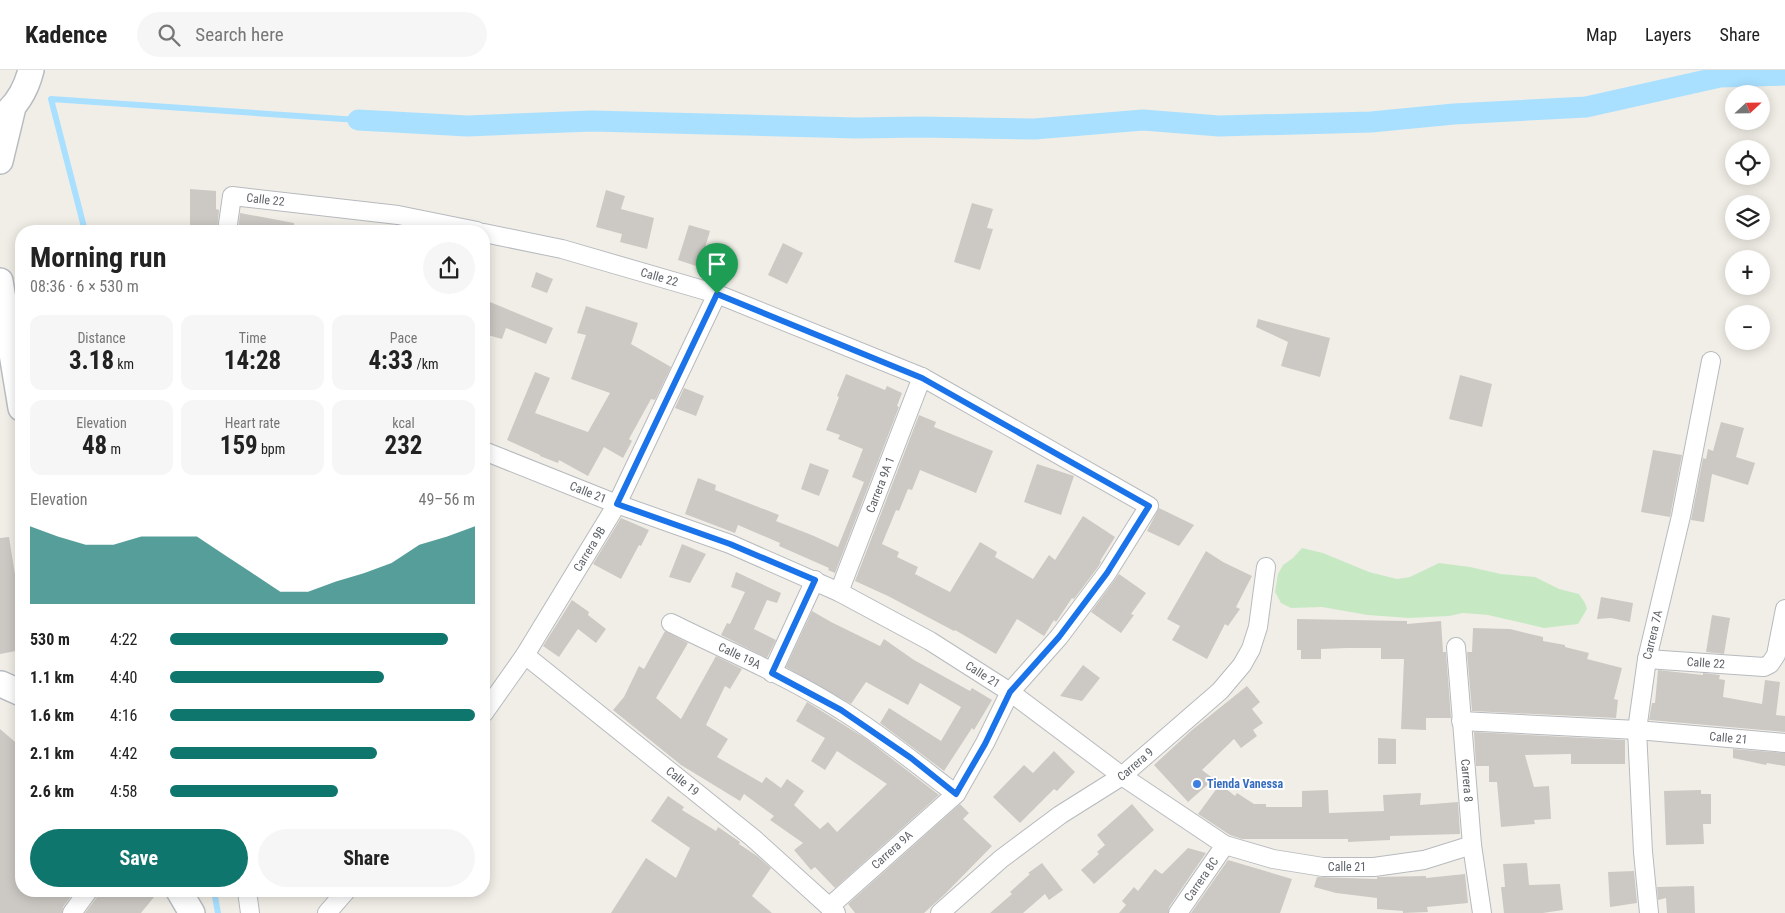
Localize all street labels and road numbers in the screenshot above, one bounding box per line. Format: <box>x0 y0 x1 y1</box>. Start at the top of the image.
street label: Calle 22 <box>246 191 285 209</box>
street label: Calle 22 <box>639 265 680 289</box>
street label: Carrera 9A 1 <box>863 455 898 515</box>
street label: Calle 21 <box>568 479 608 506</box>
street label: Carrera 9B <box>571 524 608 574</box>
street label: Carrera 7A <box>1640 609 1665 661</box>
street label: Calle 19A <box>716 640 763 672</box>
street label: Calle 22 <box>1686 655 1726 671</box>
street label: Calle 21 <box>963 658 1003 691</box>
street label: Calle 21 <box>1709 729 1748 747</box>
street label: Carrera 9 <box>1115 745 1156 784</box>
street label: Carrera 8 <box>1458 758 1476 803</box>
street label: Calle 19 <box>663 764 702 799</box>
street label: Carrera 9A <box>869 828 915 872</box>
street label: Carrera 8C <box>1181 855 1221 904</box>
street label: Calle 21 <box>1328 860 1366 874</box>

